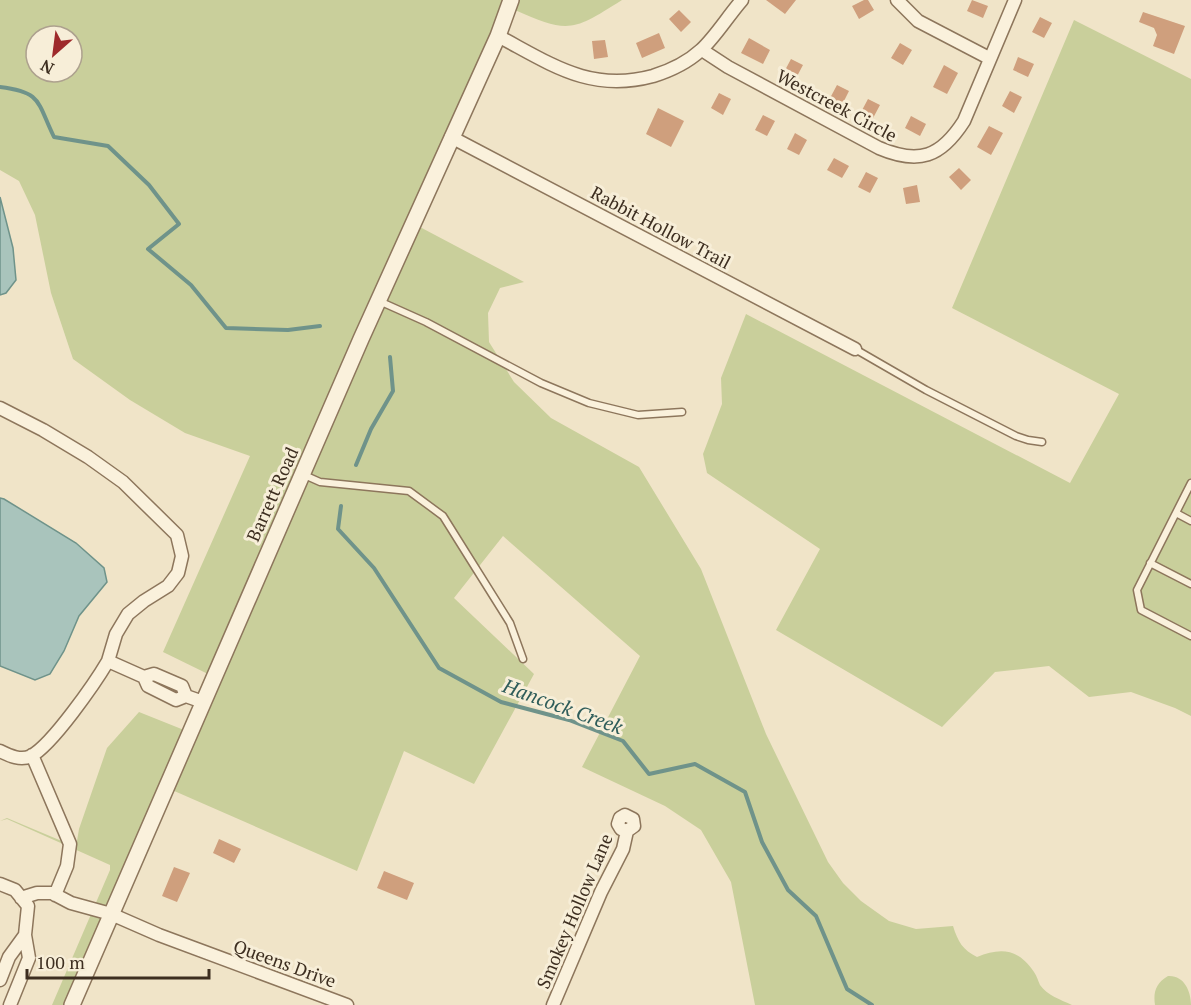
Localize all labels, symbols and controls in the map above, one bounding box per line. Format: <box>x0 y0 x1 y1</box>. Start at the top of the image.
north arrow <box>24 24 84 84</box>
text: N <box>36 55 57 80</box>
street label: Westcreek Circle <box>773 63 901 147</box>
street label: Rabbit Hollow Trail <box>587 180 735 274</box>
street label: Barrett Road <box>241 443 303 545</box>
water label: Hancock Creek <box>498 671 627 740</box>
street label: Smokey Hollow Lane <box>530 830 618 992</box>
street label: Queens Drive <box>230 933 340 993</box>
scale bar <box>27 942 208 980</box>
text: 100 m <box>36 950 85 974</box>

